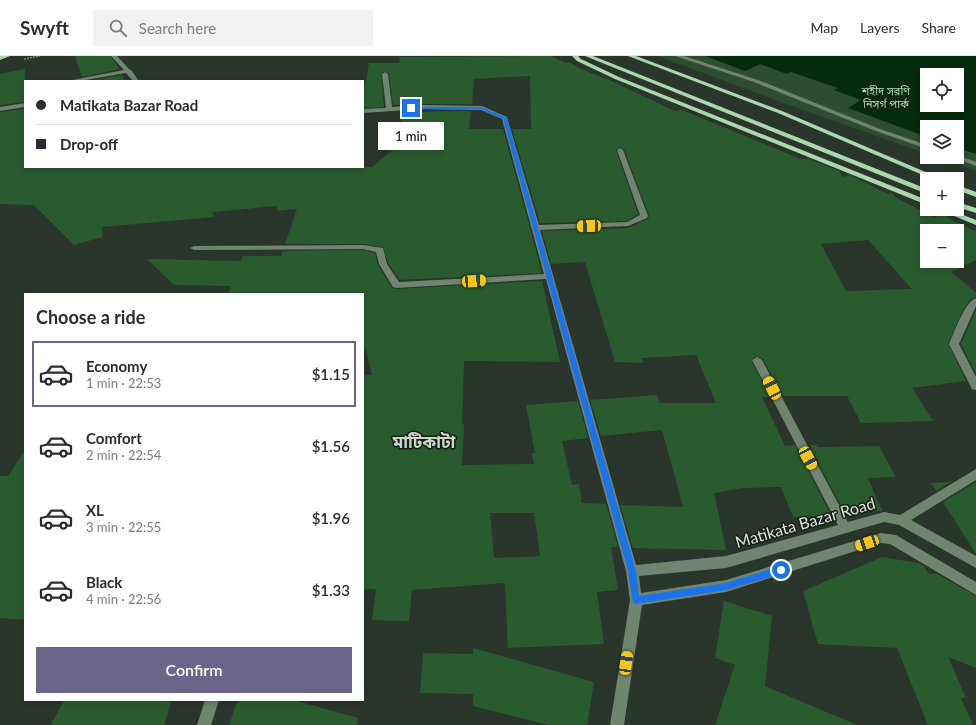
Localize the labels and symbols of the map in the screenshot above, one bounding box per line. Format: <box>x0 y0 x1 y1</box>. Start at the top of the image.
park label: শহীদ সরণি নিসর্গ পার্ক <box>861 84 910 110</box>
route end <box>402 99 420 117</box>
callout: 1 min <box>378 122 444 150</box>
car <box>577 220 601 232</box>
car <box>462 274 486 288</box>
car <box>761 375 783 401</box>
district label: মাটিকাটা <box>392 431 456 452</box>
car <box>797 445 819 471</box>
street label: Matikata Bazar Road <box>733 493 877 551</box>
car <box>854 534 880 552</box>
route start <box>772 561 790 579</box>
car <box>618 650 634 676</box>

